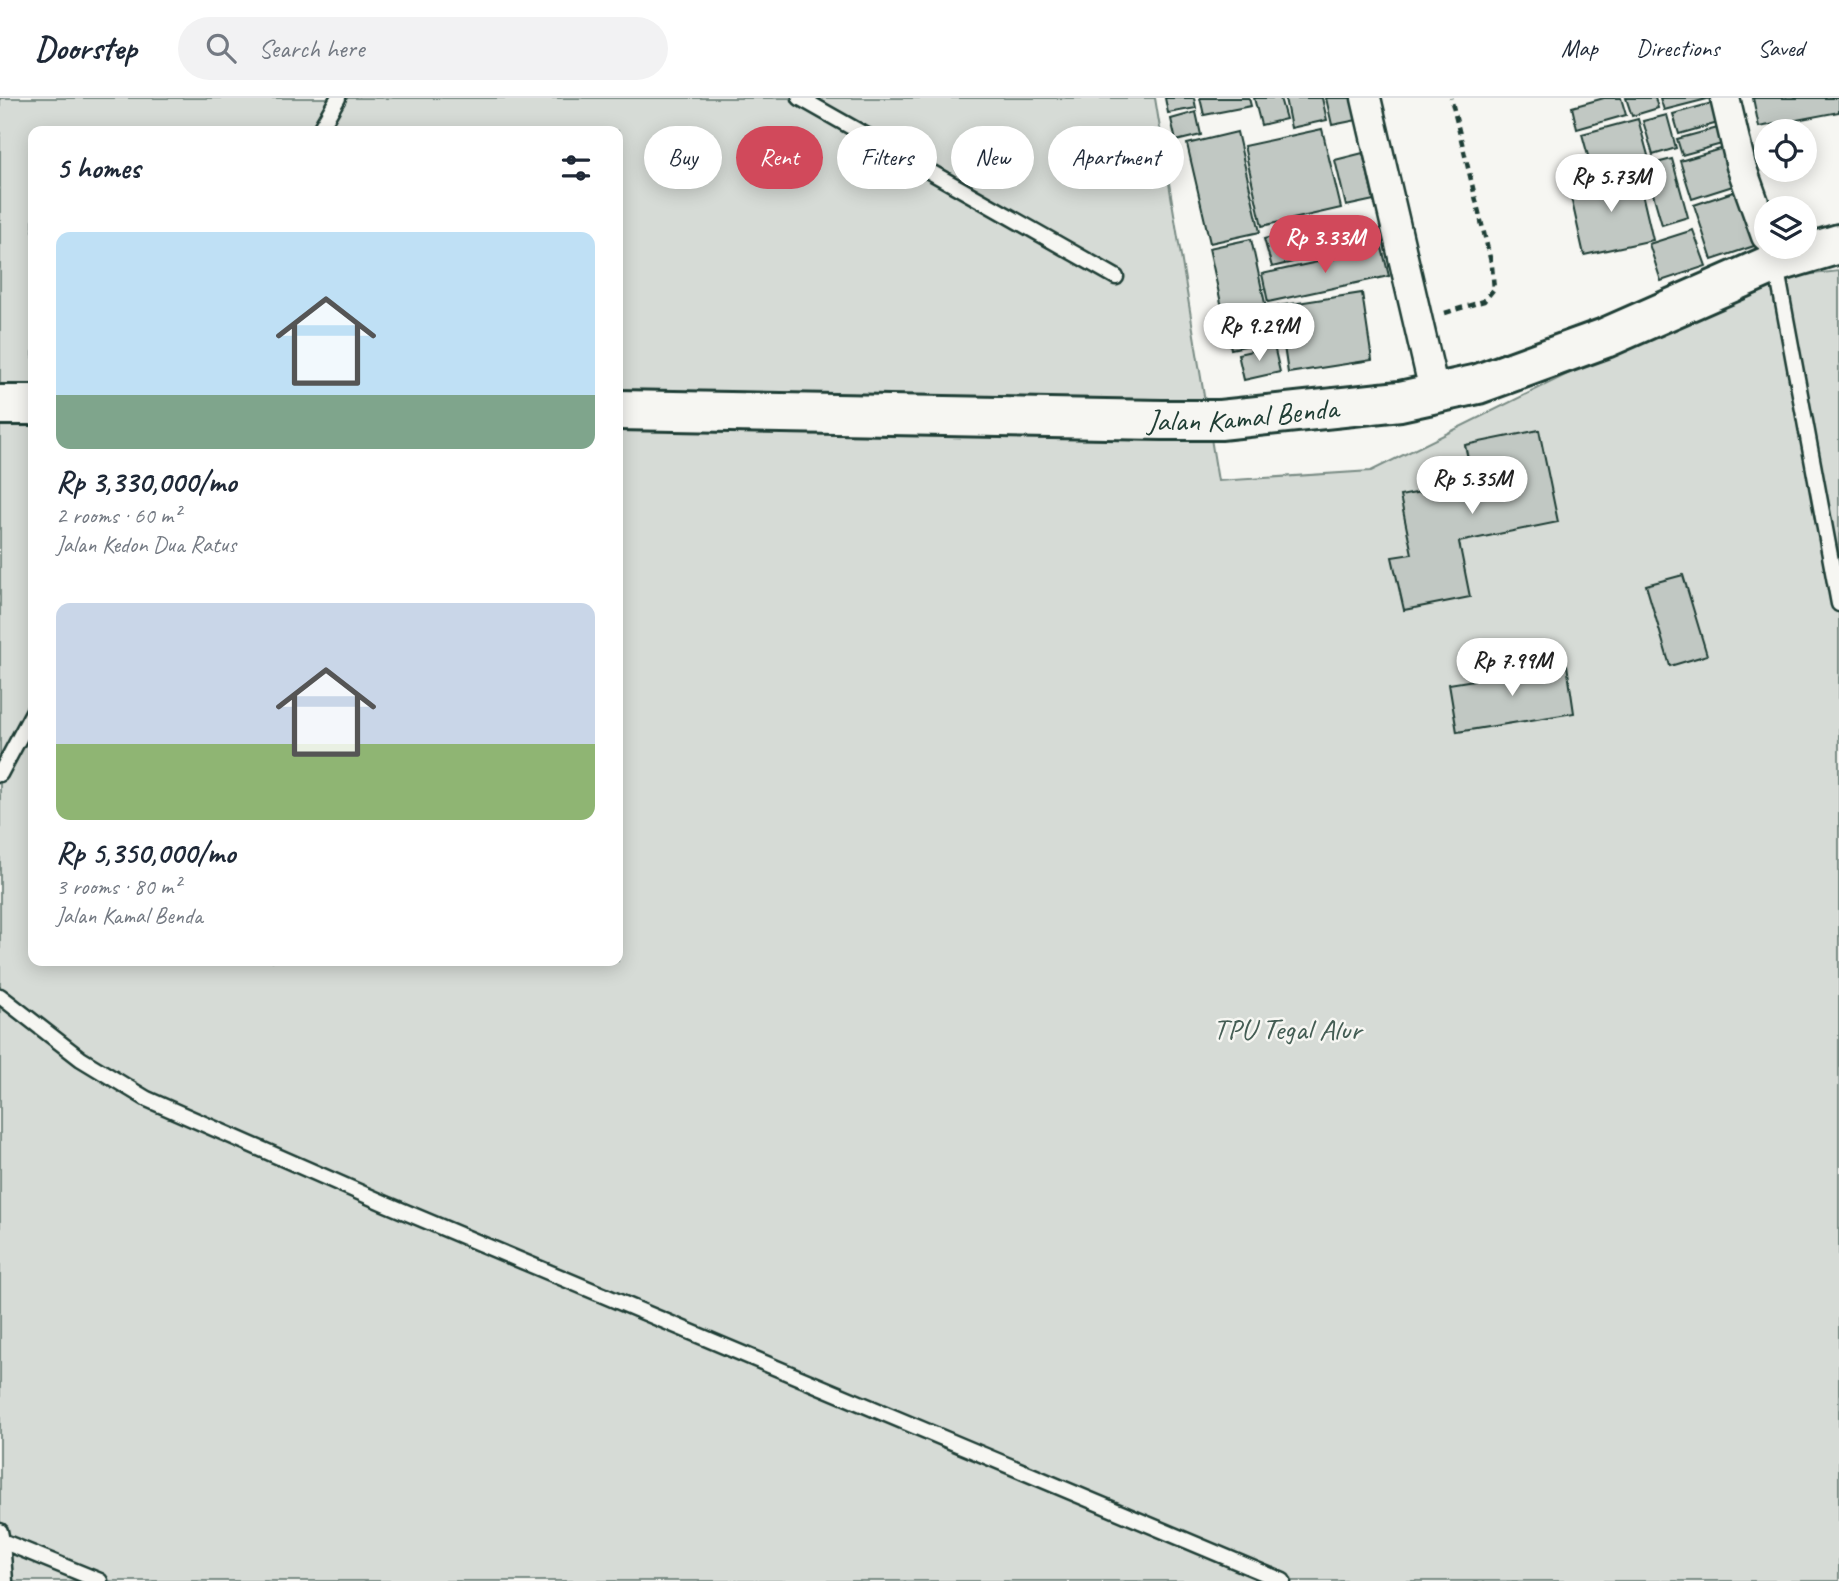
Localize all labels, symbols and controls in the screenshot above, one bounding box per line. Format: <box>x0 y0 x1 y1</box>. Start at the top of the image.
search box <box>178 17 668 80</box>
text: Doorstep <box>35 27 136 69</box>
icon: search <box>202 29 240 67</box>
text: Search here <box>258 32 364 65</box>
text: Map <box>1561 33 1598 63</box>
text: Directions <box>1636 33 1719 63</box>
text: Saved <box>1757 33 1804 63</box>
map controls <box>1754 119 1817 259</box>
button: locate <box>1754 119 1817 182</box>
chip: Buy <box>644 126 722 189</box>
chip: Rent <box>736 126 823 189</box>
chip: Filters <box>837 126 937 189</box>
chip: New <box>951 126 1034 189</box>
chip: Apartment <box>1048 126 1184 189</box>
text: 5 homes <box>56 149 140 187</box>
icon: filters <box>557 149 595 187</box>
pin: Rp 5.73M <box>1539 155 1683 214</box>
text: Rp 5.73M <box>1571 162 1651 191</box>
button: layers <box>1754 196 1817 259</box>
pin: Rp 3.33M <box>1253 216 1397 275</box>
text: Rp 3.33M <box>1285 223 1365 252</box>
icon: home <box>263 278 389 404</box>
pin: Rp 9.29M <box>1187 303 1331 363</box>
text: Rp 9.29M <box>1219 311 1299 340</box>
street label: Jalan Kamal Benda <box>1145 388 1342 439</box>
pin: Rp 5.35M <box>1400 456 1544 516</box>
text: Rp 3,330,000/mo <box>56 463 236 501</box>
text: Rp 5.35M <box>1433 464 1511 493</box>
text: 2 rooms · 60 m² <box>56 501 180 530</box>
text: Jalan Kedon Dua Ratus <box>56 530 236 559</box>
pin: Rp 7.99M <box>1440 638 1584 698</box>
text: Rp 7.99M <box>1473 646 1551 675</box>
icon: home <box>263 649 389 775</box>
text: Rp 5,350,000/mo <box>56 834 235 872</box>
text: 3 rooms · 80 m² <box>56 872 180 901</box>
text: Jalan Kamal Benda <box>56 901 202 930</box>
park label: TPU Tegal Alur <box>1213 1010 1364 1048</box>

